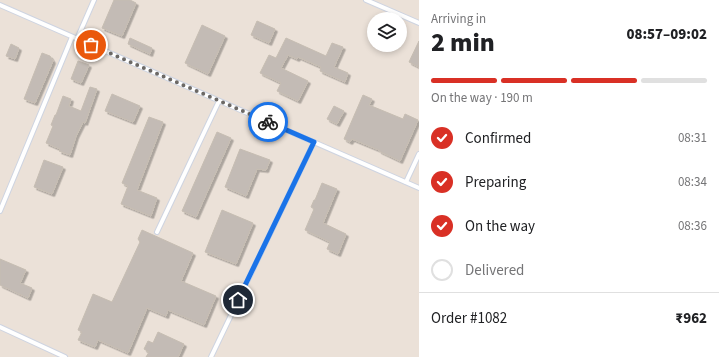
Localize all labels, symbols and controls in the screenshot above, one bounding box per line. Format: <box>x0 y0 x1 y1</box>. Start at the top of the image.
text: Arriving in <box>431 10 486 28</box>
map controls <box>367 12 407 52</box>
button: layers <box>367 12 407 52</box>
text: 2 min <box>431 24 495 61</box>
text: 08:57–09:02 <box>626 24 707 45</box>
pin <box>74 28 108 62</box>
icon: bag <box>80 34 102 56</box>
text: On the way · 190 m <box>431 89 533 107</box>
courier <box>248 102 288 142</box>
icon: bike <box>257 111 279 133</box>
icon: check <box>431 127 453 149</box>
text: Confirmed <box>465 128 531 149</box>
text: 08:31 <box>678 129 707 147</box>
icon: check <box>431 171 453 193</box>
text: Preparing <box>465 172 526 193</box>
text: 08:34 <box>678 173 707 191</box>
icon: check <box>431 215 453 237</box>
text: On the way <box>465 216 535 237</box>
text: 08:36 <box>678 217 707 235</box>
text: Delivered <box>465 260 524 281</box>
pin <box>221 283 255 317</box>
icon: home <box>227 289 249 311</box>
text: Order #1082 <box>431 308 507 329</box>
text: ₹962 <box>675 308 707 329</box>

